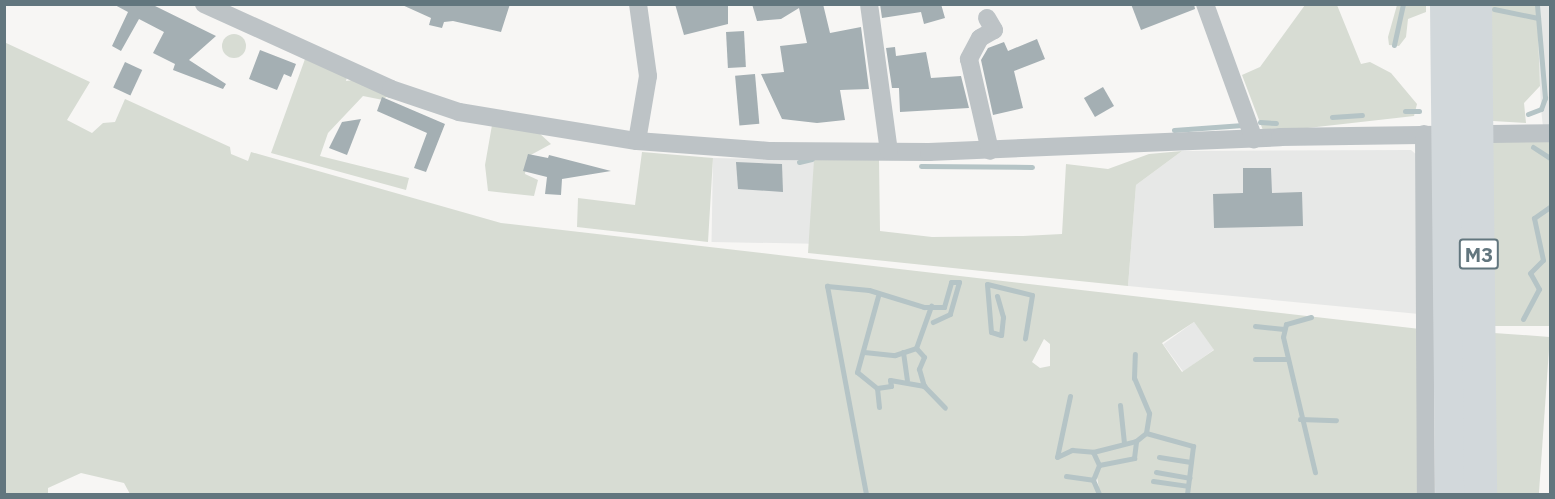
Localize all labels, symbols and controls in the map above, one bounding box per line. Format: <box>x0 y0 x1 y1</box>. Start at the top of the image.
road number: M3 <box>1458 237 1500 271</box>

